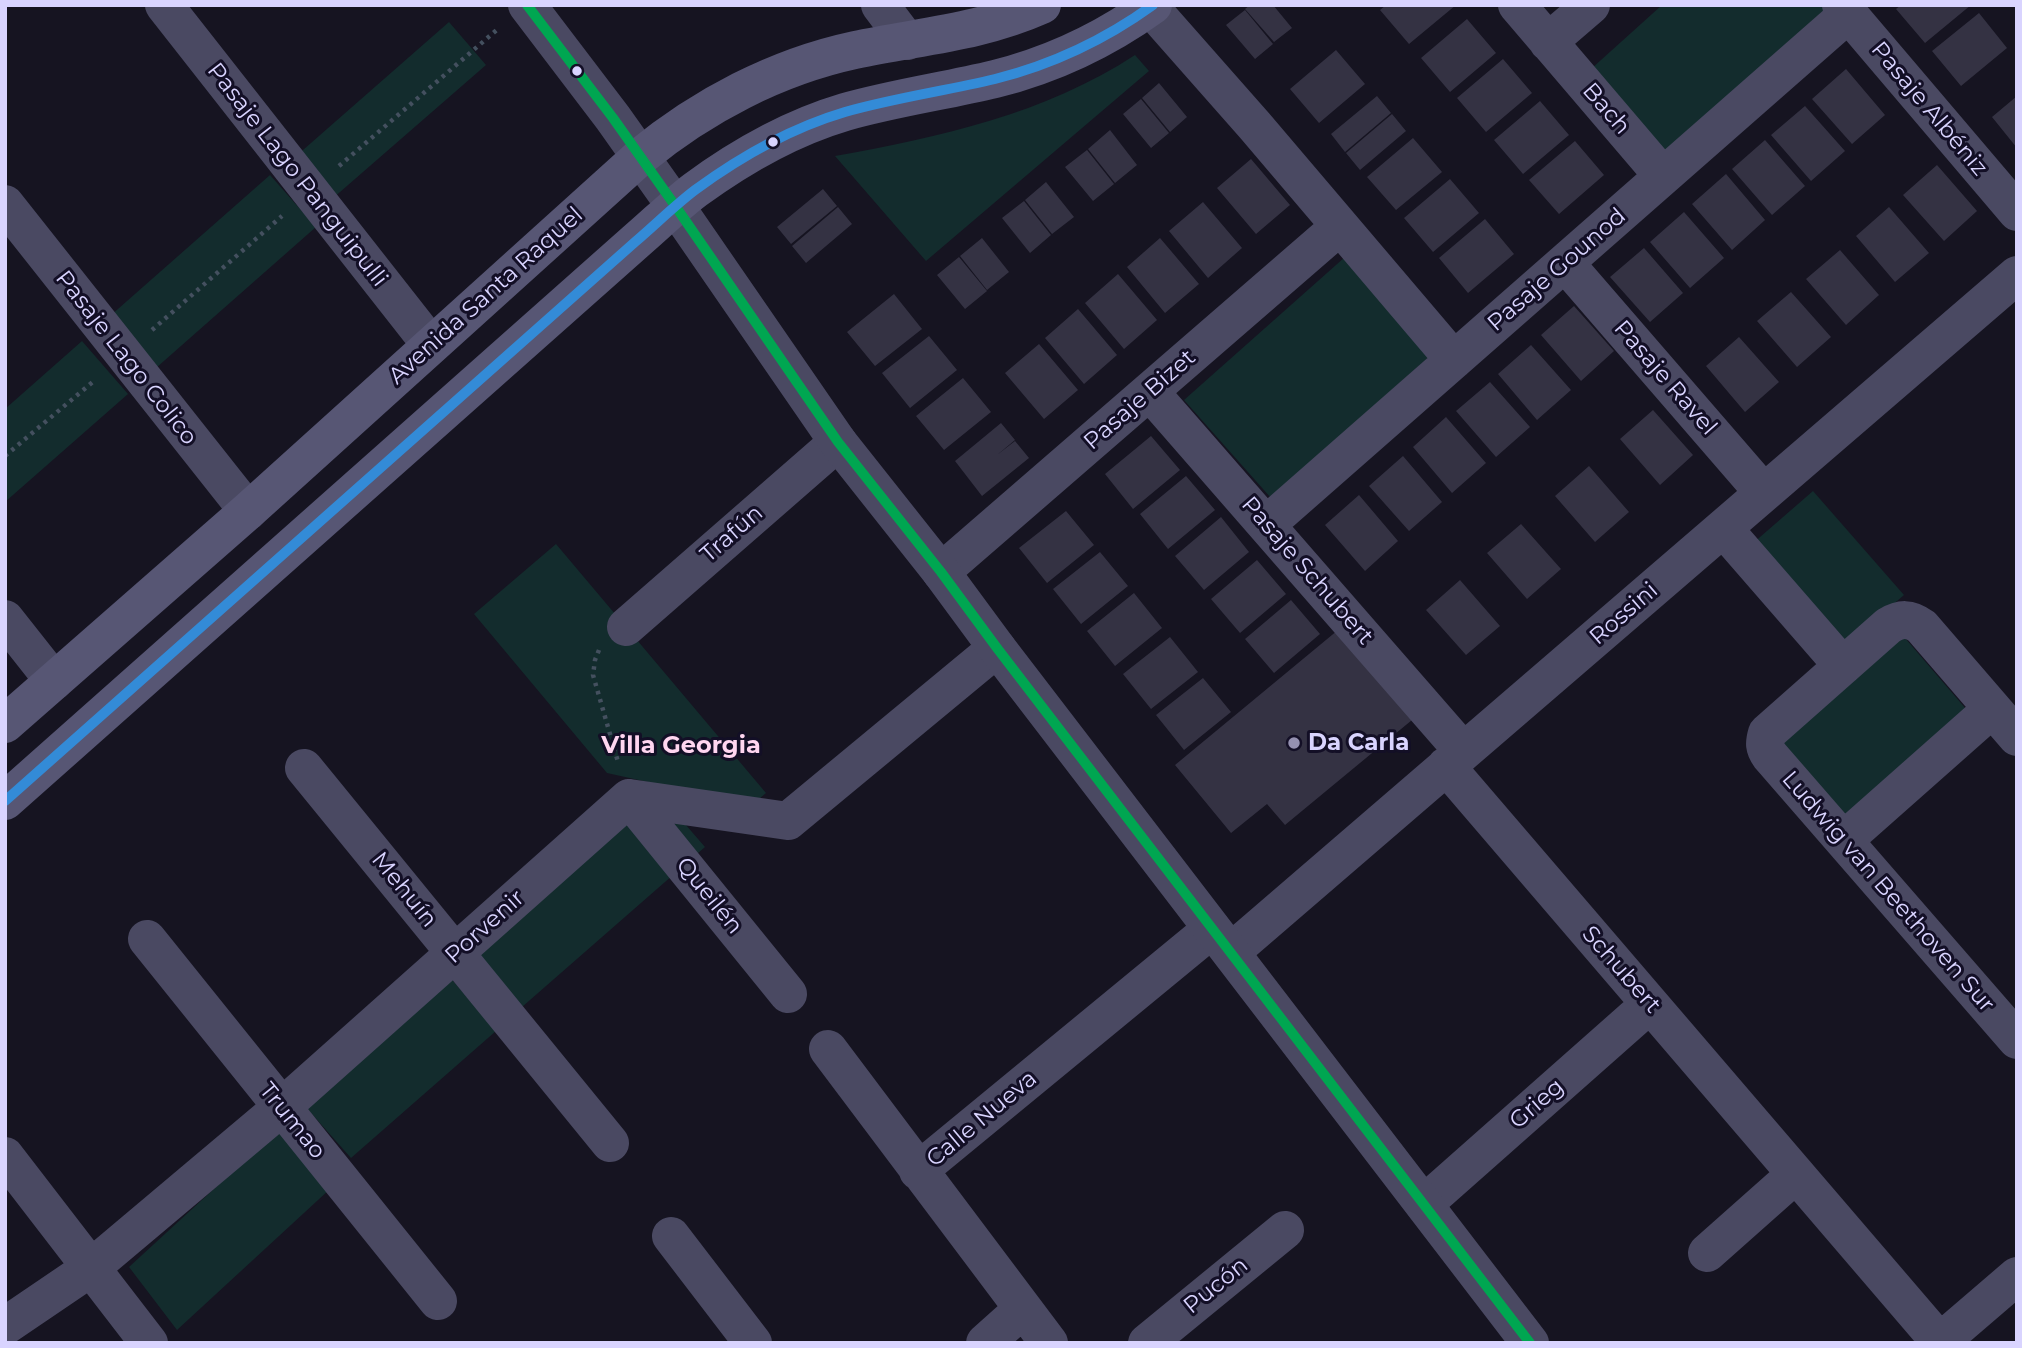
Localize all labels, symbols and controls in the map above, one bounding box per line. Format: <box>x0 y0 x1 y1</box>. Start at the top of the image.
street label: Pasaje Albéniz <box>1865 36 1993 182</box>
street label: Pasaje Lago Panguipulli <box>201 58 393 292</box>
unlabelled marker <box>570 64 584 78</box>
street label: Bach <box>1576 78 1636 140</box>
unlabelled marker <box>766 135 780 149</box>
street label: Avenida Santa Raquel <box>383 202 589 390</box>
street label: Pasaje Gounod <box>1482 203 1632 337</box>
street label: Pasaje Lago Colico <box>49 265 203 451</box>
street label: Pasaje Ravel <box>1608 315 1722 441</box>
street label: Pasaje Bizet <box>1078 344 1202 456</box>
street label: Pasaje Schubert <box>1235 491 1379 651</box>
street label: Trafún <box>695 499 769 569</box>
street label: Rossini <box>1584 577 1664 651</box>
place label: Da Carla <box>1308 729 1409 757</box>
district label: Villa Georgia <box>601 732 761 760</box>
marker: Da Carla <box>1286 735 1302 751</box>
street label: Ludwig van Beethoven Sur <box>1776 766 2000 1018</box>
street label: Mehuín <box>365 847 443 933</box>
street label: Queilén <box>670 852 748 940</box>
street label: Porvenir <box>440 884 530 970</box>
street label: Schubert <box>1576 921 1666 1019</box>
street label: Calle Nueva <box>921 1065 1043 1173</box>
street label: Grieg <box>1504 1073 1570 1135</box>
street label: Trumao <box>253 1077 331 1165</box>
street label: Pucón <box>1178 1252 1254 1320</box>

